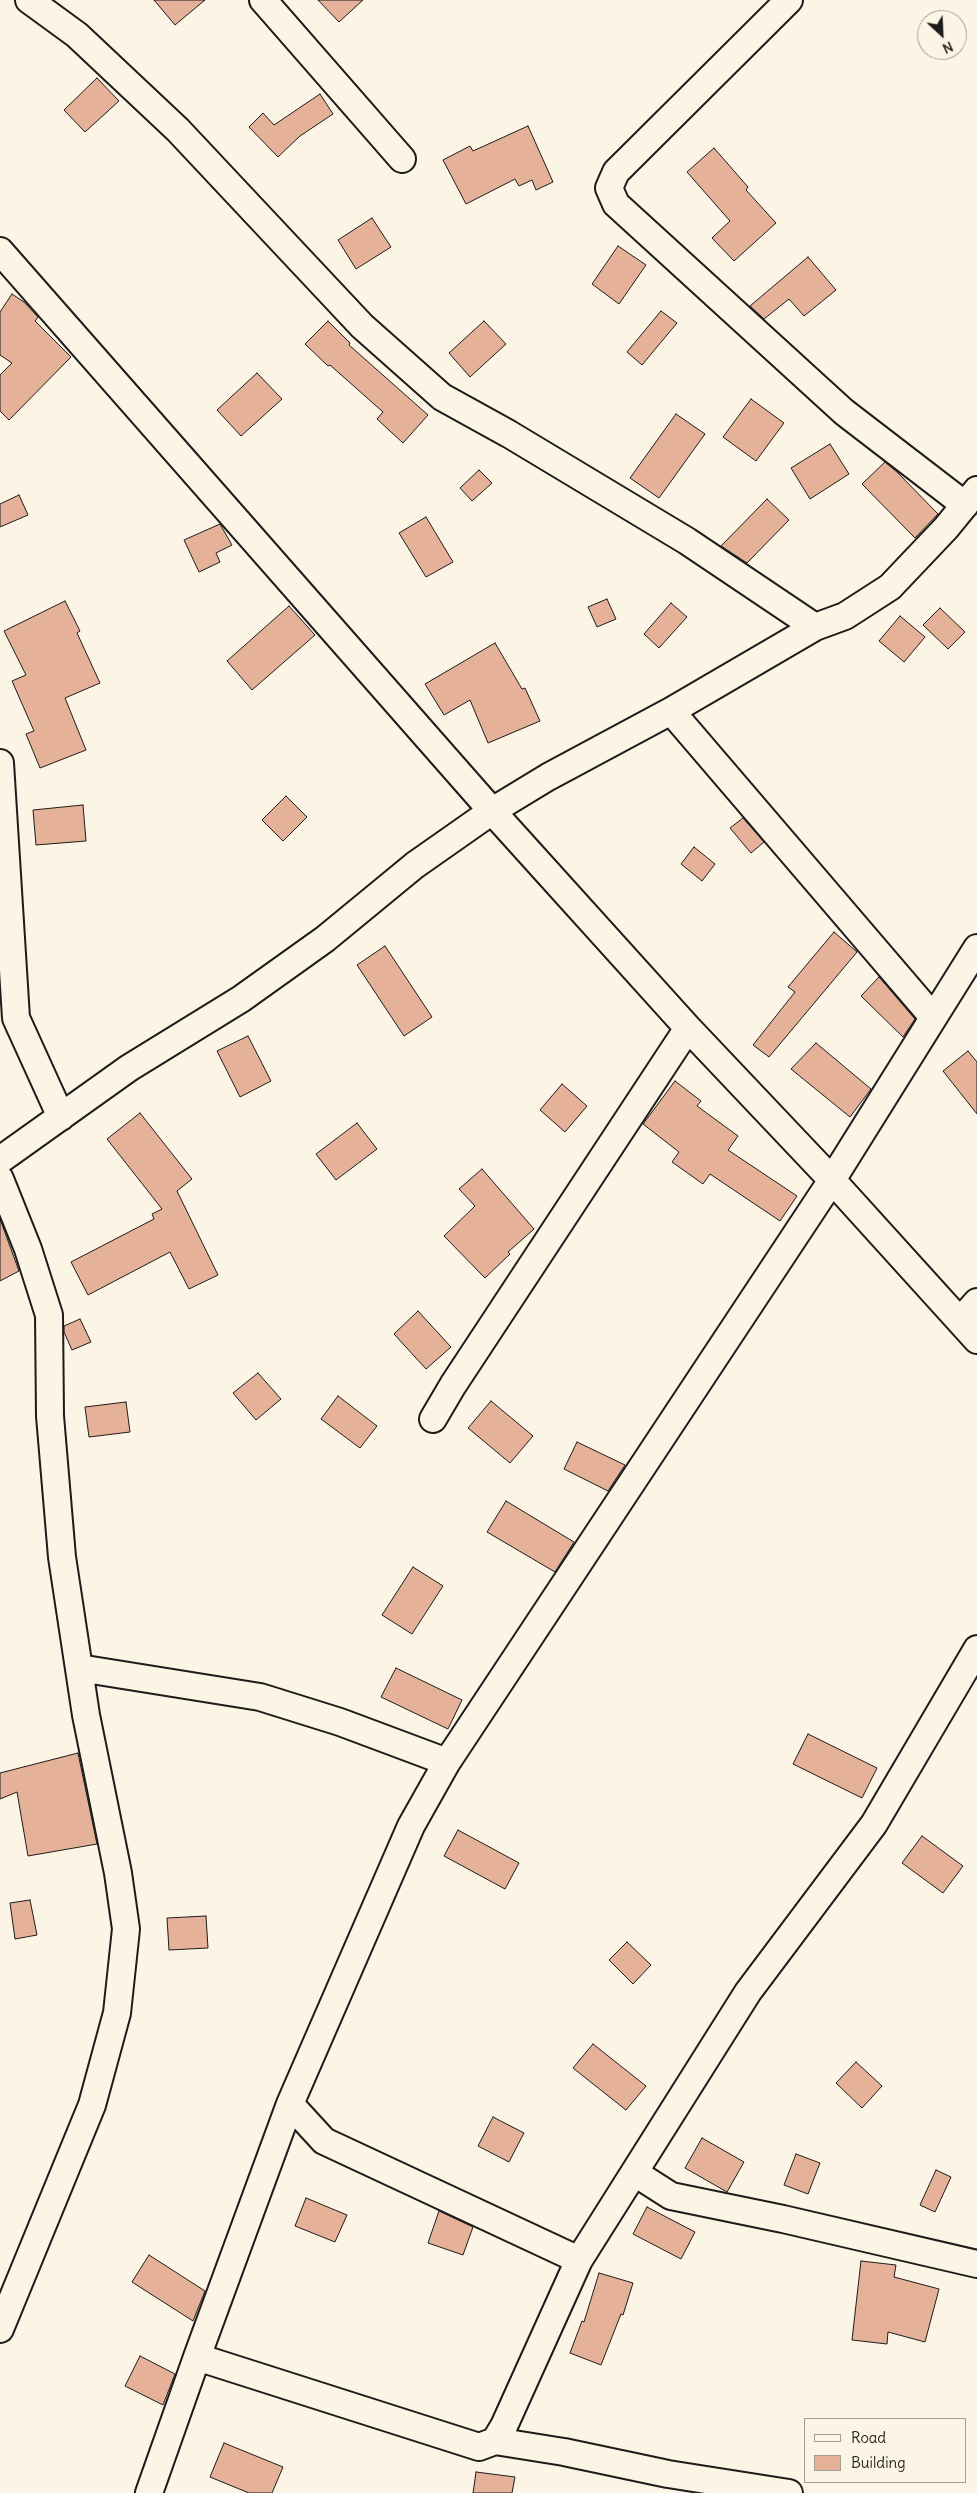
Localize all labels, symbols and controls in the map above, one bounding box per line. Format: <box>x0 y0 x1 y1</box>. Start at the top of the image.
north arrow <box>917 10 967 60</box>
text: N <box>940 37 956 58</box>
legend <box>804 2418 967 2483</box>
text: Road <box>851 2428 886 2447</box>
text: Building <box>851 2453 906 2472</box>

